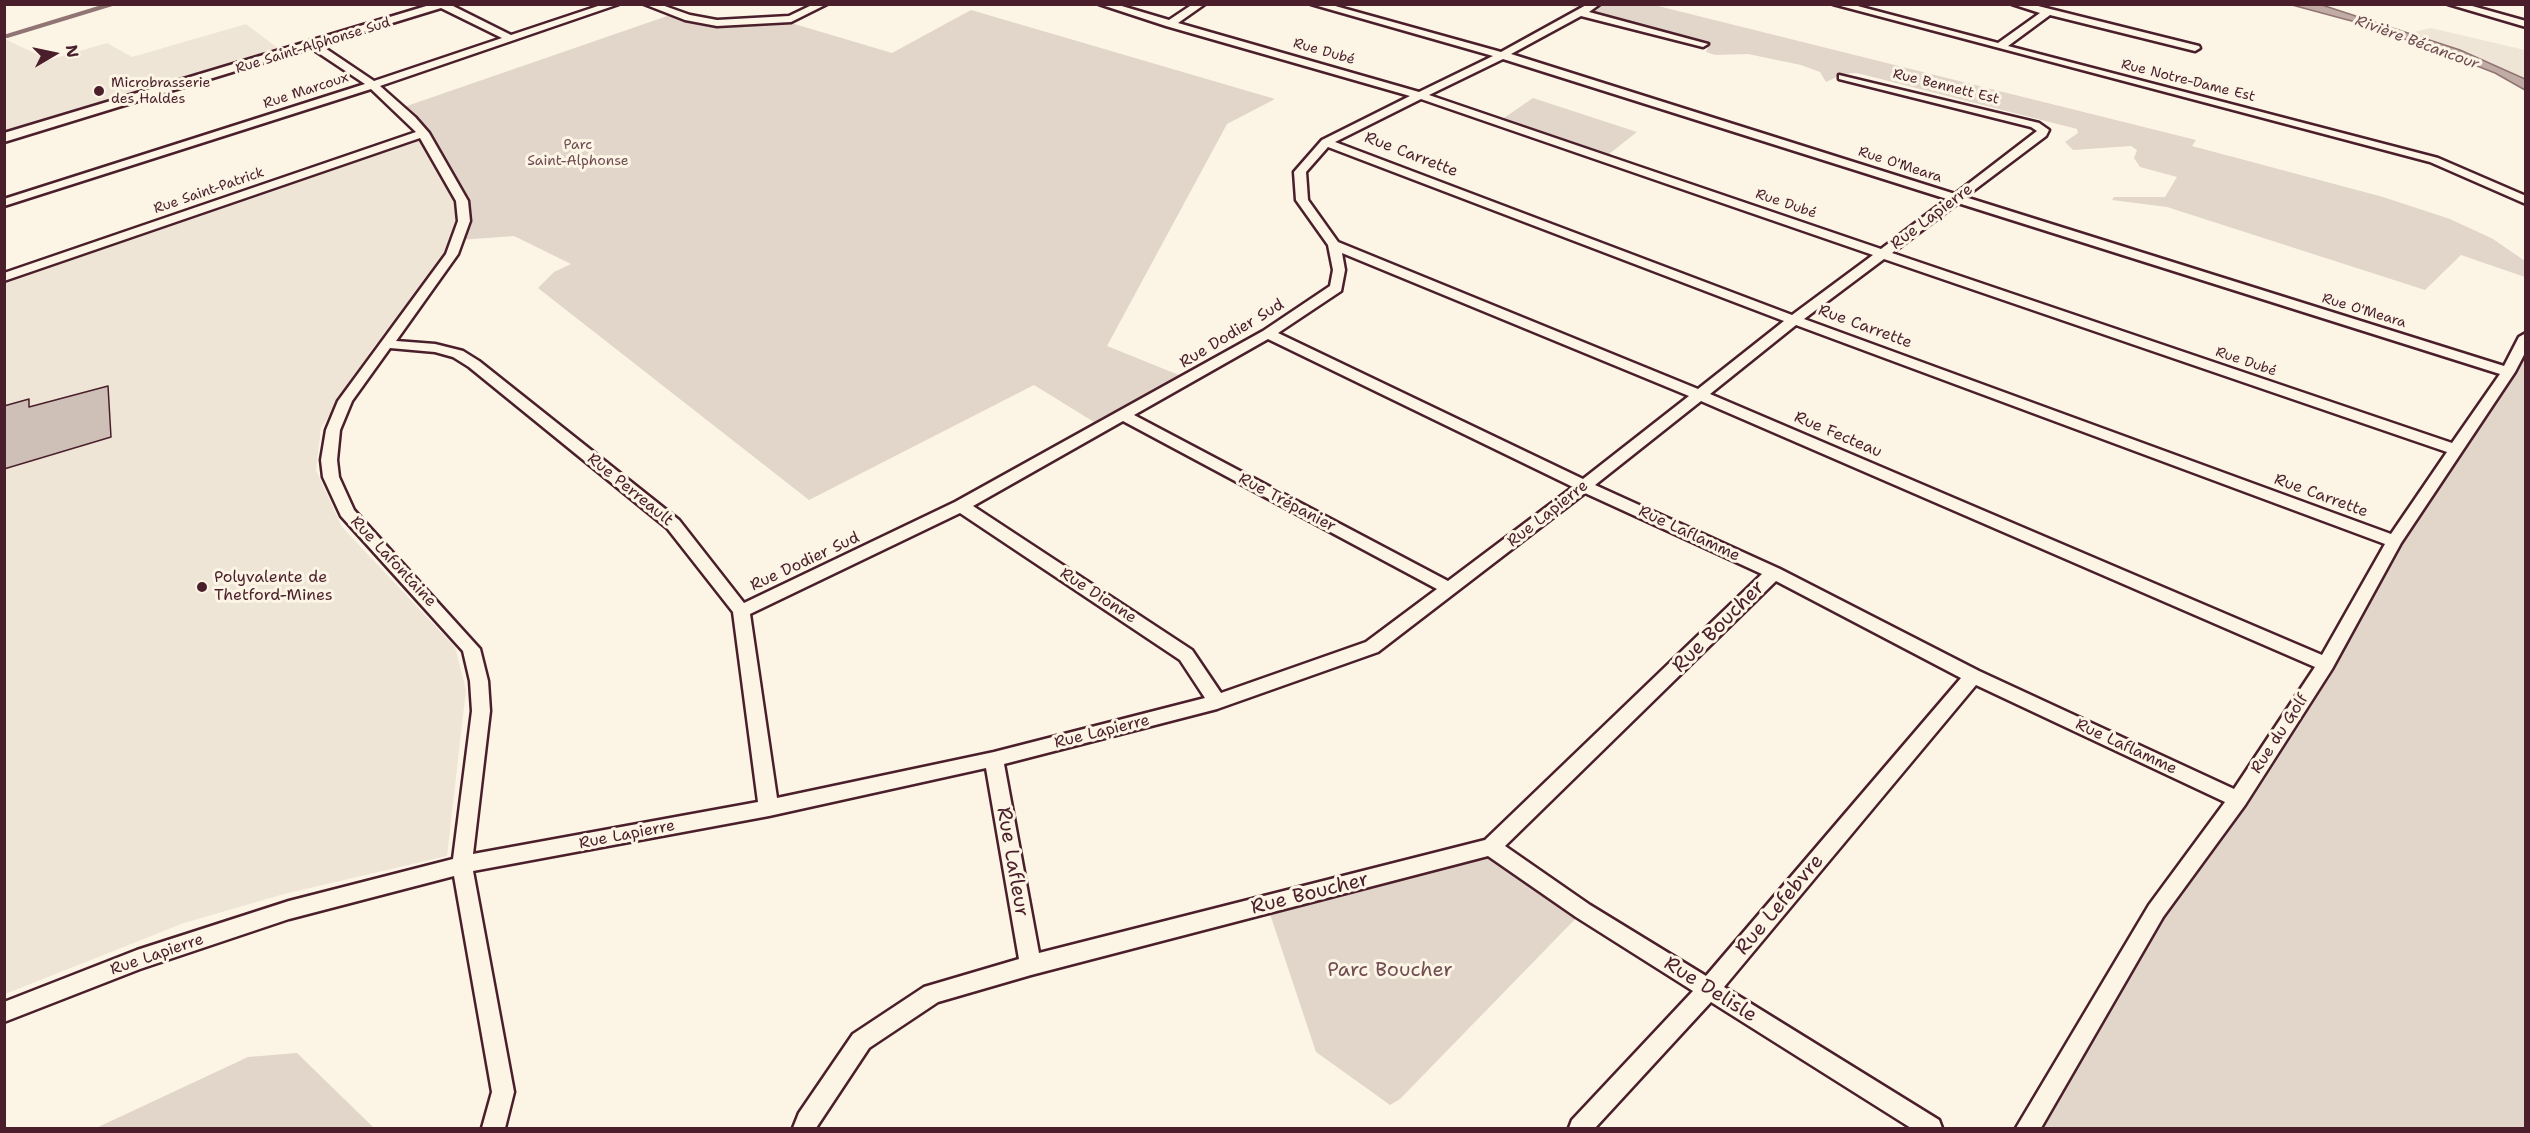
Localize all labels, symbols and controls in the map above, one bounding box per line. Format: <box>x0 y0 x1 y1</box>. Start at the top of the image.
water label: Rivière Bécancour <box>2353 12 2481 74</box>
street label: Rue Saint-Alphonse Sud <box>234 14 392 78</box>
north arrow <box>24 24 84 84</box>
street label: Rue Dubé <box>1291 35 1357 69</box>
text: N <box>61 43 84 59</box>
street label: Rue Notre-Dame Est <box>2119 56 2257 106</box>
street label: Rue Bennett Est <box>1891 66 2001 108</box>
street label: Rue Marcoux <box>261 69 351 113</box>
place label: Microbrasserie des Haldes <box>111 75 211 108</box>
marker: Microbrasserie des Haldes <box>92 84 106 98</box>
street label: Rue Carrette <box>1362 128 1460 182</box>
park label: Parc Saint-Alphonse <box>527 137 629 170</box>
street label: Rue O'Meara <box>1856 144 1944 186</box>
street label: Rue Saint-Patrick <box>152 164 266 218</box>
street label: Rue Lapierre <box>1887 180 1977 254</box>
street label: Rue Dubé <box>1753 186 1819 222</box>
street label: Rue O'Meara <box>2320 290 2408 332</box>
street label: Rue Dodier Sud <box>1176 295 1288 373</box>
street label: Rue Carrette <box>1815 301 1915 353</box>
street label: Rue Dubé <box>2213 344 2279 380</box>
street label: Rue Fecteau <box>1791 408 1885 462</box>
street label: Rue Perreault <box>583 449 677 531</box>
street label: Rue Trépanier <box>1235 469 1339 537</box>
street label: Rue Carrette <box>2271 470 2371 522</box>
street label: Rue Lapierre <box>1504 476 1592 552</box>
street label: Rue Laflamme <box>1635 502 1743 566</box>
street label: Rue Lafontaine <box>346 513 440 611</box>
street label: Rue Dodier Sud <box>747 528 863 596</box>
street label: Rue Dionne <box>1056 564 1140 628</box>
place label: Polyvalente de Thetford-Mines <box>214 568 333 606</box>
street label: Rue Boucher <box>1668 576 1770 678</box>
marker: Polyvalente de Thetford-Mines <box>195 580 209 594</box>
street label: Rue du Golf <box>2247 691 2313 777</box>
street label: Rue Lapierre <box>1052 711 1152 753</box>
street label: Rue Laflamme <box>2072 715 2180 779</box>
street label: Rue Lafleur <box>991 805 1033 919</box>
street label: Rue Lapierre <box>577 816 677 854</box>
street label: Rue Lefebvre <box>1731 850 1829 960</box>
street label: Rue Boucher <box>1249 868 1371 920</box>
street label: Rue Lapierre <box>108 930 206 980</box>
street label: Rue Delisle <box>1659 952 1761 1028</box>
park label: Parc Boucher <box>1327 959 1453 983</box>

